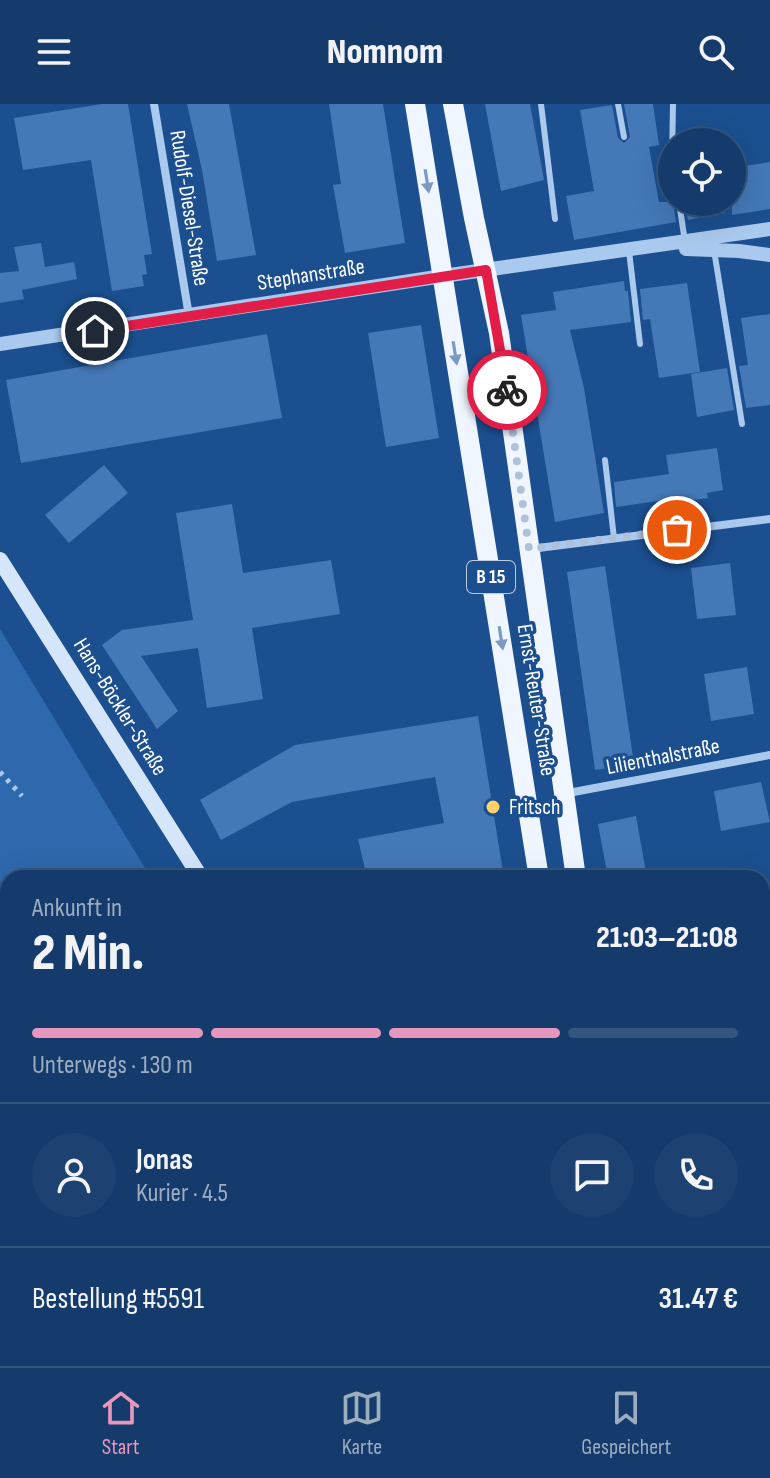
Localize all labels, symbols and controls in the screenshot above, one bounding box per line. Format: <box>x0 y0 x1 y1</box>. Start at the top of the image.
icon: menu <box>32 30 76 74</box>
icon: search <box>694 30 738 74</box>
text: Nomnom <box>327 31 443 74</box>
street label: Rudolf-Diesel-Straße <box>163 128 215 288</box>
map controls <box>658 128 746 216</box>
button: locate <box>658 128 746 216</box>
one-way arrow <box>421 169 434 194</box>
street label: Stephanstraße <box>255 253 367 297</box>
pin <box>61 297 129 365</box>
icon: home <box>73 309 117 353</box>
one-way arrow <box>449 341 462 366</box>
courier <box>467 350 547 430</box>
icon: bike <box>485 368 529 412</box>
pin <box>643 496 711 564</box>
icon: bag <box>655 508 699 552</box>
road number: B 15 <box>467 561 515 593</box>
street label: Ernst-Reuter-Straße <box>511 622 561 778</box>
one-way arrow <box>496 625 508 650</box>
street label: Hans-Böckler-Straße <box>67 633 173 781</box>
street label: Lilienthalstraße <box>604 733 722 781</box>
place label: Fritsch <box>509 794 560 821</box>
marker: Fritsch <box>484 798 502 816</box>
text: Ankunft in <box>32 893 122 924</box>
text: 21:03–21:08 <box>596 920 738 956</box>
text: 2 Min. <box>32 922 144 985</box>
text: Unterwegs · 130 m <box>32 1050 193 1081</box>
button: person <box>32 1133 116 1217</box>
button: chat <box>550 1133 634 1217</box>
button: phone <box>654 1133 738 1217</box>
text: Jonas <box>136 1142 193 1178</box>
text: Kurier · 4.5 <box>136 1178 228 1209</box>
text: Bestellung #5591 <box>32 1281 204 1317</box>
text: 31.47 € <box>658 1281 738 1317</box>
tab: Start <box>99 1386 143 1461</box>
tab: Karte <box>340 1386 384 1461</box>
tab: Gespeichert <box>581 1386 671 1461</box>

